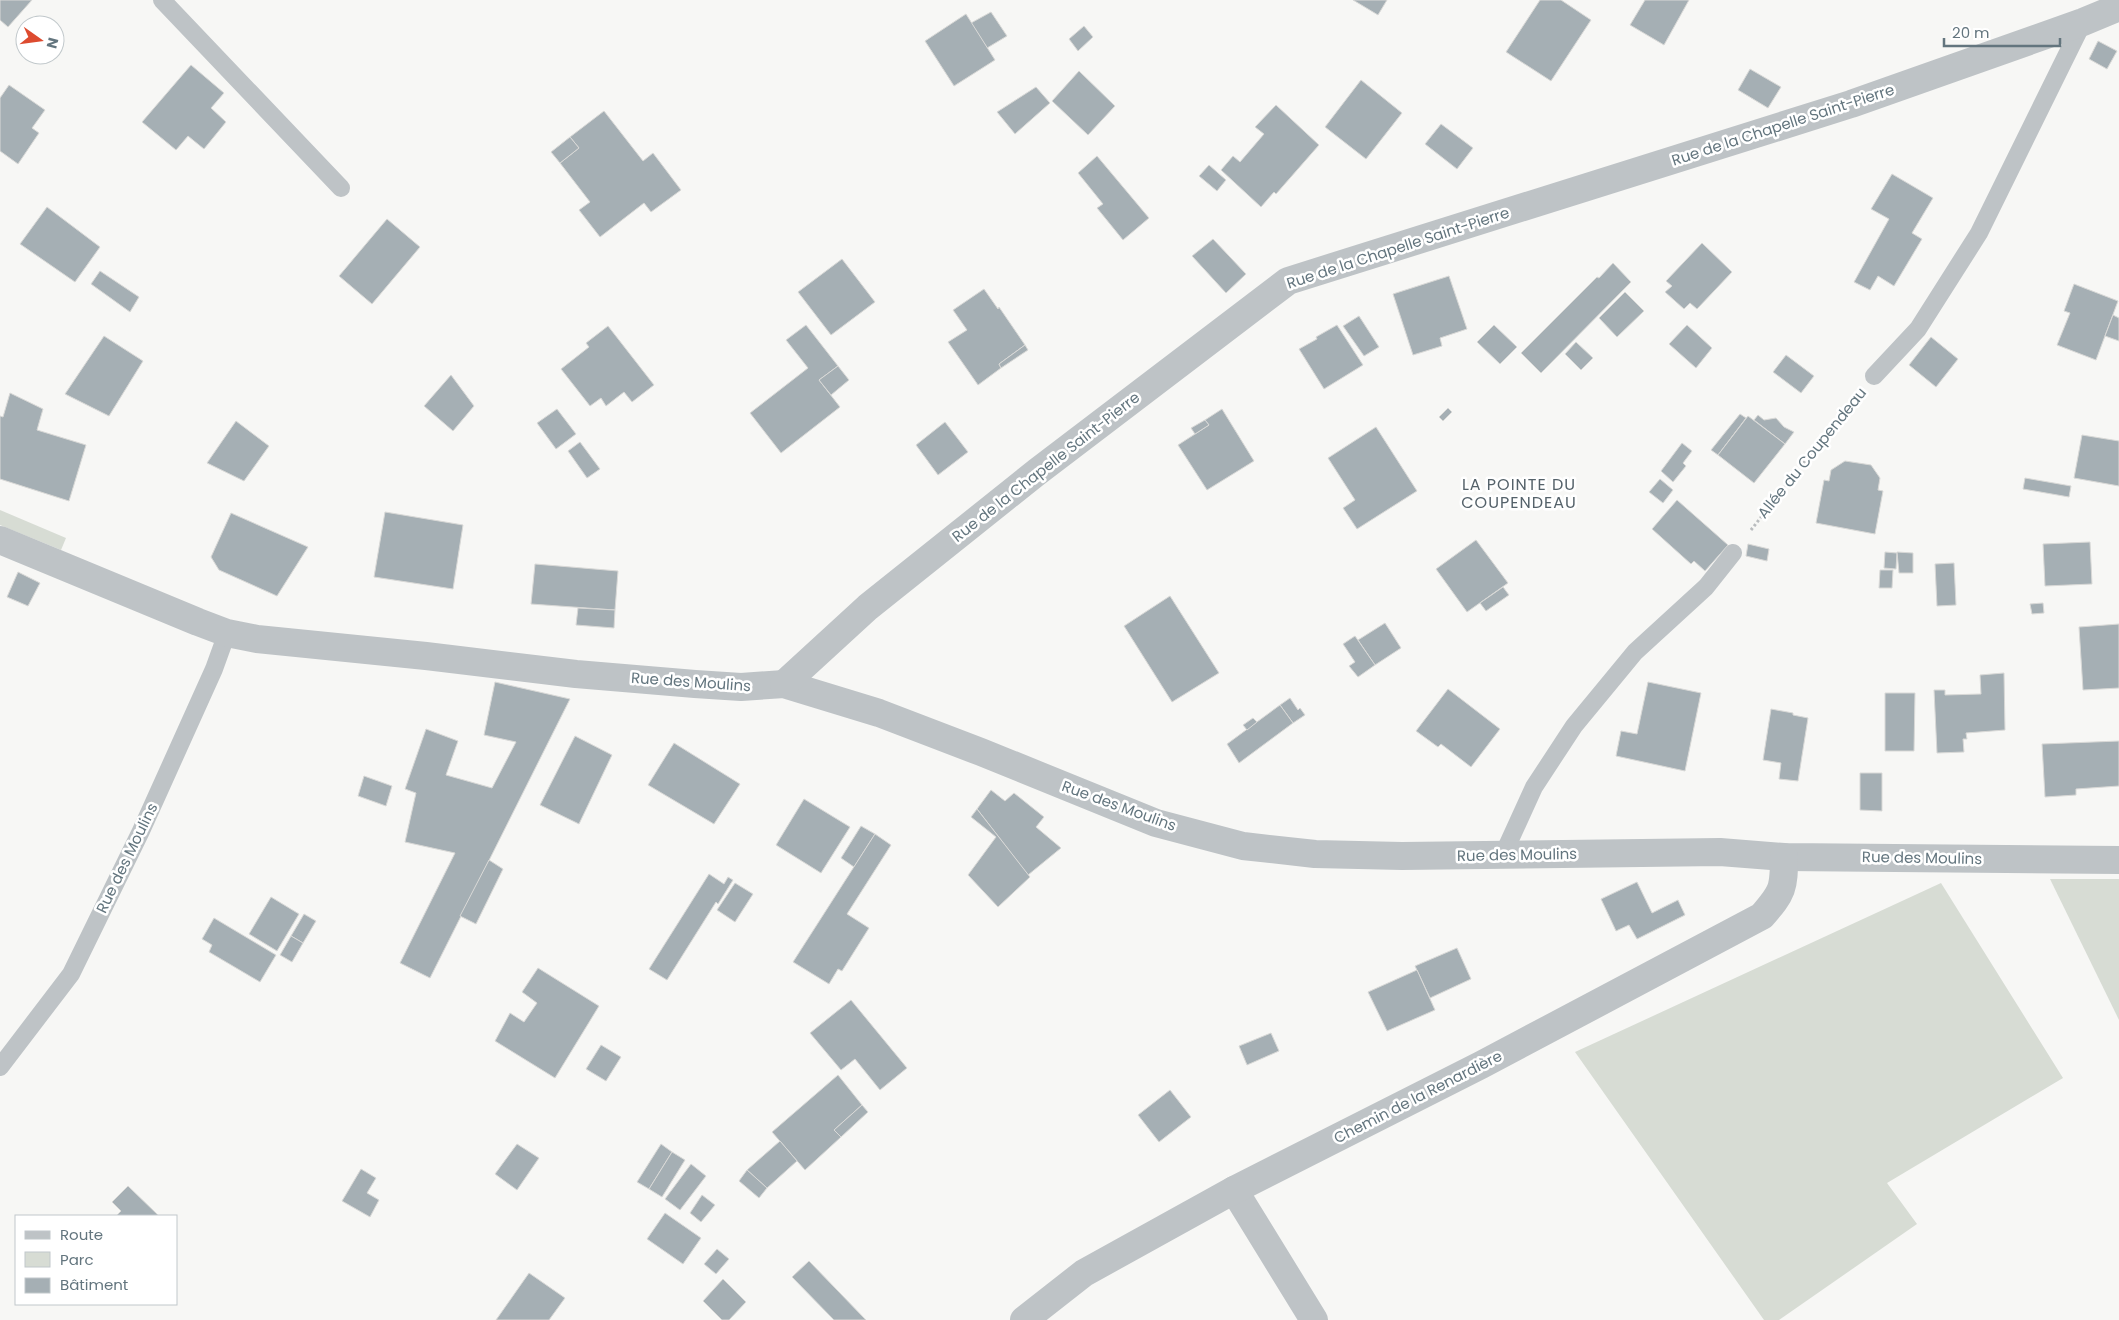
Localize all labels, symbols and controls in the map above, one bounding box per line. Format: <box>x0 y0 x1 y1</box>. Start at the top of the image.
north arrow <box>15 15 65 65</box>
scale bar <box>1944 15 2060 47</box>
text: 20 m <box>1952 22 1990 43</box>
text: N <box>42 36 64 51</box>
street label: Rue de la Chapelle Saint-Pierre <box>1669 79 1897 170</box>
street label: Rue de la Chapelle Saint-Pierre <box>1284 202 1512 293</box>
street label: Allée du Coupendeau <box>1752 383 1871 523</box>
street label: Rue de la Chapelle Saint-Pierre <box>947 387 1144 547</box>
district label: LA POINTE DU COUPENDEAU <box>1461 473 1577 514</box>
street label: Rue des Moulins <box>630 667 752 696</box>
street label: Rue des Moulins <box>1059 775 1179 836</box>
street label: Rue des Moulins <box>91 799 162 916</box>
street label: Rue des Moulins <box>1457 843 1577 866</box>
street label: Rue des Moulins <box>1862 846 1982 869</box>
street label: Chemin de la Renardière <box>1330 1045 1506 1148</box>
legend <box>15 1215 178 1305</box>
text: Route <box>60 1224 103 1245</box>
text: Parc <box>60 1249 94 1270</box>
text: Bâtiment <box>60 1274 128 1295</box>

